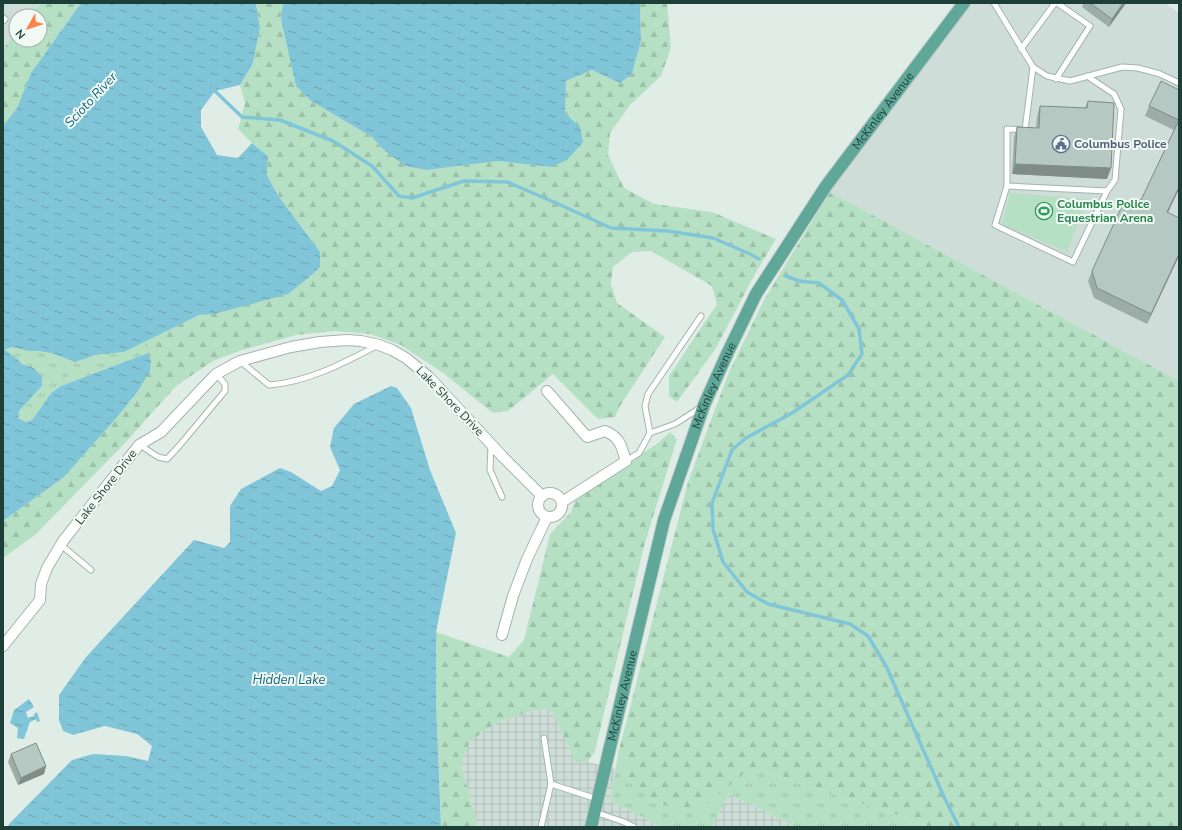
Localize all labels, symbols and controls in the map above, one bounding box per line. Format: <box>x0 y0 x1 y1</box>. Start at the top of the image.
north arrow <box>8 8 48 48</box>
text: N <box>12 26 29 42</box>
water label: Scioto River <box>61 68 121 131</box>
street label: McKinley Avenue <box>848 69 917 153</box>
public building icon: Columbus Police <box>1051 134 1071 154</box>
place label: Columbus Police <box>1074 136 1167 152</box>
place label: Columbus Police Equestrian Arena <box>1057 196 1153 226</box>
sports icon: Columbus Police Equestrian Arena <box>1034 201 1054 221</box>
street label: McKinley Avenue <box>688 340 740 431</box>
street label: Lake Shore Drive <box>413 363 487 439</box>
street label: Lake Shore Drive <box>72 446 140 528</box>
street label: McKinley Avenue <box>604 649 641 743</box>
water label: Hidden Lake <box>253 671 326 689</box>

